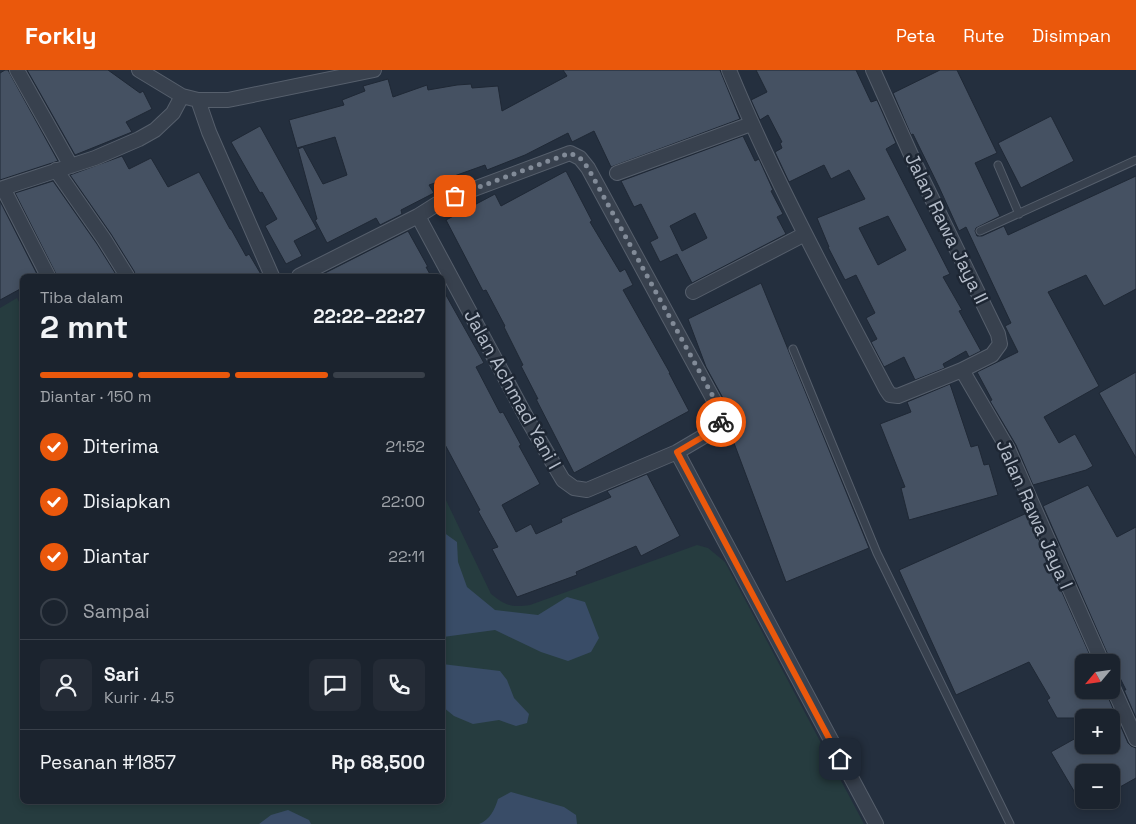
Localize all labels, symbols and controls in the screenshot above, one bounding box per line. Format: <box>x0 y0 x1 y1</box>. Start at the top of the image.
text: Forkly <box>25 20 97 51</box>
text: Peta <box>896 24 935 47</box>
text: Rute <box>963 24 1004 47</box>
text: Disimpan <box>1032 24 1111 47</box>
street label: Jalan Rawa Jaya II <box>899 148 994 308</box>
pin <box>434 175 476 217</box>
icon: bag <box>441 182 469 210</box>
text: Tiba dalam <box>40 287 123 308</box>
text: 22:22–22:27 <box>313 304 425 329</box>
street label: Jalan Achmad Yani I <box>458 305 567 474</box>
text: 2 mnt <box>40 307 128 347</box>
text: Diantar · 150 m <box>40 386 151 407</box>
courier <box>696 397 746 447</box>
icon: bike <box>707 408 735 436</box>
icon: check <box>40 433 68 461</box>
text: Diterima <box>83 434 159 459</box>
text: 21:52 <box>386 436 425 457</box>
street label: Jalan Rawa Jaya I <box>990 436 1079 593</box>
icon: check <box>40 488 68 516</box>
text: Disiapkan <box>83 489 171 514</box>
text: 22:00 <box>381 491 425 512</box>
icon: check <box>40 543 68 571</box>
text: Diantar <box>83 544 149 569</box>
text: 22:11 <box>388 546 425 567</box>
text: Sampai <box>83 599 150 624</box>
north arrow <box>1075 654 1120 699</box>
map controls <box>1075 654 1120 809</box>
button: person <box>40 659 92 711</box>
button: chat <box>309 659 361 711</box>
button: phone <box>373 659 425 711</box>
text: Sari <box>104 662 139 687</box>
text: Kurir · 4.5 <box>104 687 174 708</box>
button: + <box>1075 709 1120 754</box>
pin <box>819 738 861 780</box>
icon: home <box>826 745 854 773</box>
text: Pesanan #1857 <box>40 750 176 775</box>
text: Rp 68,500 <box>331 750 425 775</box>
button: − <box>1075 764 1120 809</box>

